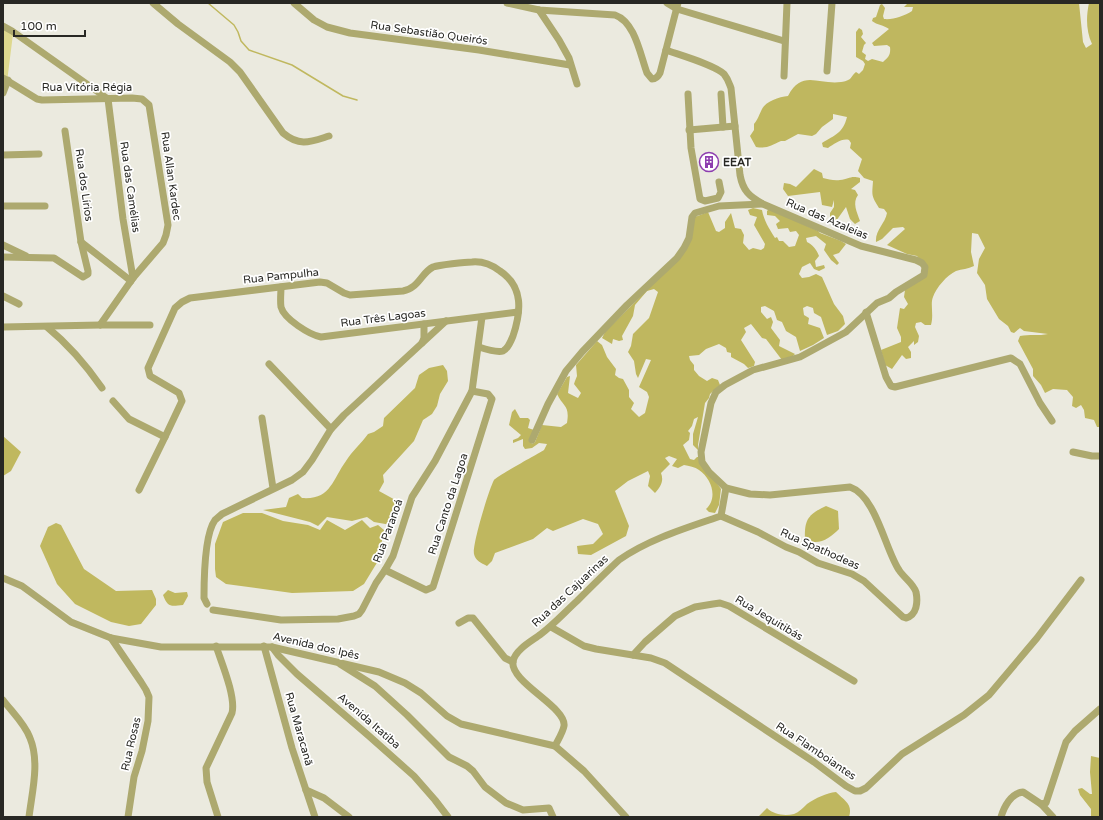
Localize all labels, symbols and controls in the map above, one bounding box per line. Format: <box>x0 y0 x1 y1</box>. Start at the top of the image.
scale bar <box>14 12 85 38</box>
street label: Rua Sebastião Queirós <box>370 18 488 48</box>
text: 100 m <box>20 19 57 33</box>
street label: Rua Vitória Régia <box>42 81 132 94</box>
street label: Rua Allan Kardec <box>158 131 184 221</box>
street label: Rua das Camélias <box>117 141 143 233</box>
street label: Rua dos Lírios <box>72 148 96 222</box>
building icon: EEAT <box>698 151 720 173</box>
place label: EEAT <box>723 156 752 169</box>
street label: Rua das Azaleias <box>784 196 870 242</box>
street label: Rua Pampulha <box>242 266 320 286</box>
street label: Rua Três Lagoas <box>340 306 426 330</box>
street label: Rua Canto da Lagoa <box>425 452 471 556</box>
street label: Rua Paranoá <box>370 497 406 565</box>
street label: Rua Spathodeas <box>778 526 862 572</box>
street label: Rua das Cajuarinas <box>529 552 611 630</box>
street label: Rua Jequitibás <box>733 593 805 643</box>
street label: Avenida dos Ipês <box>271 630 361 662</box>
street label: Avenida Itatiba <box>335 690 403 752</box>
street label: Rua Maracanã <box>282 691 316 767</box>
street label: Rua Rosas <box>118 716 144 772</box>
street label: Rua Flamboiantes <box>773 719 859 783</box>

